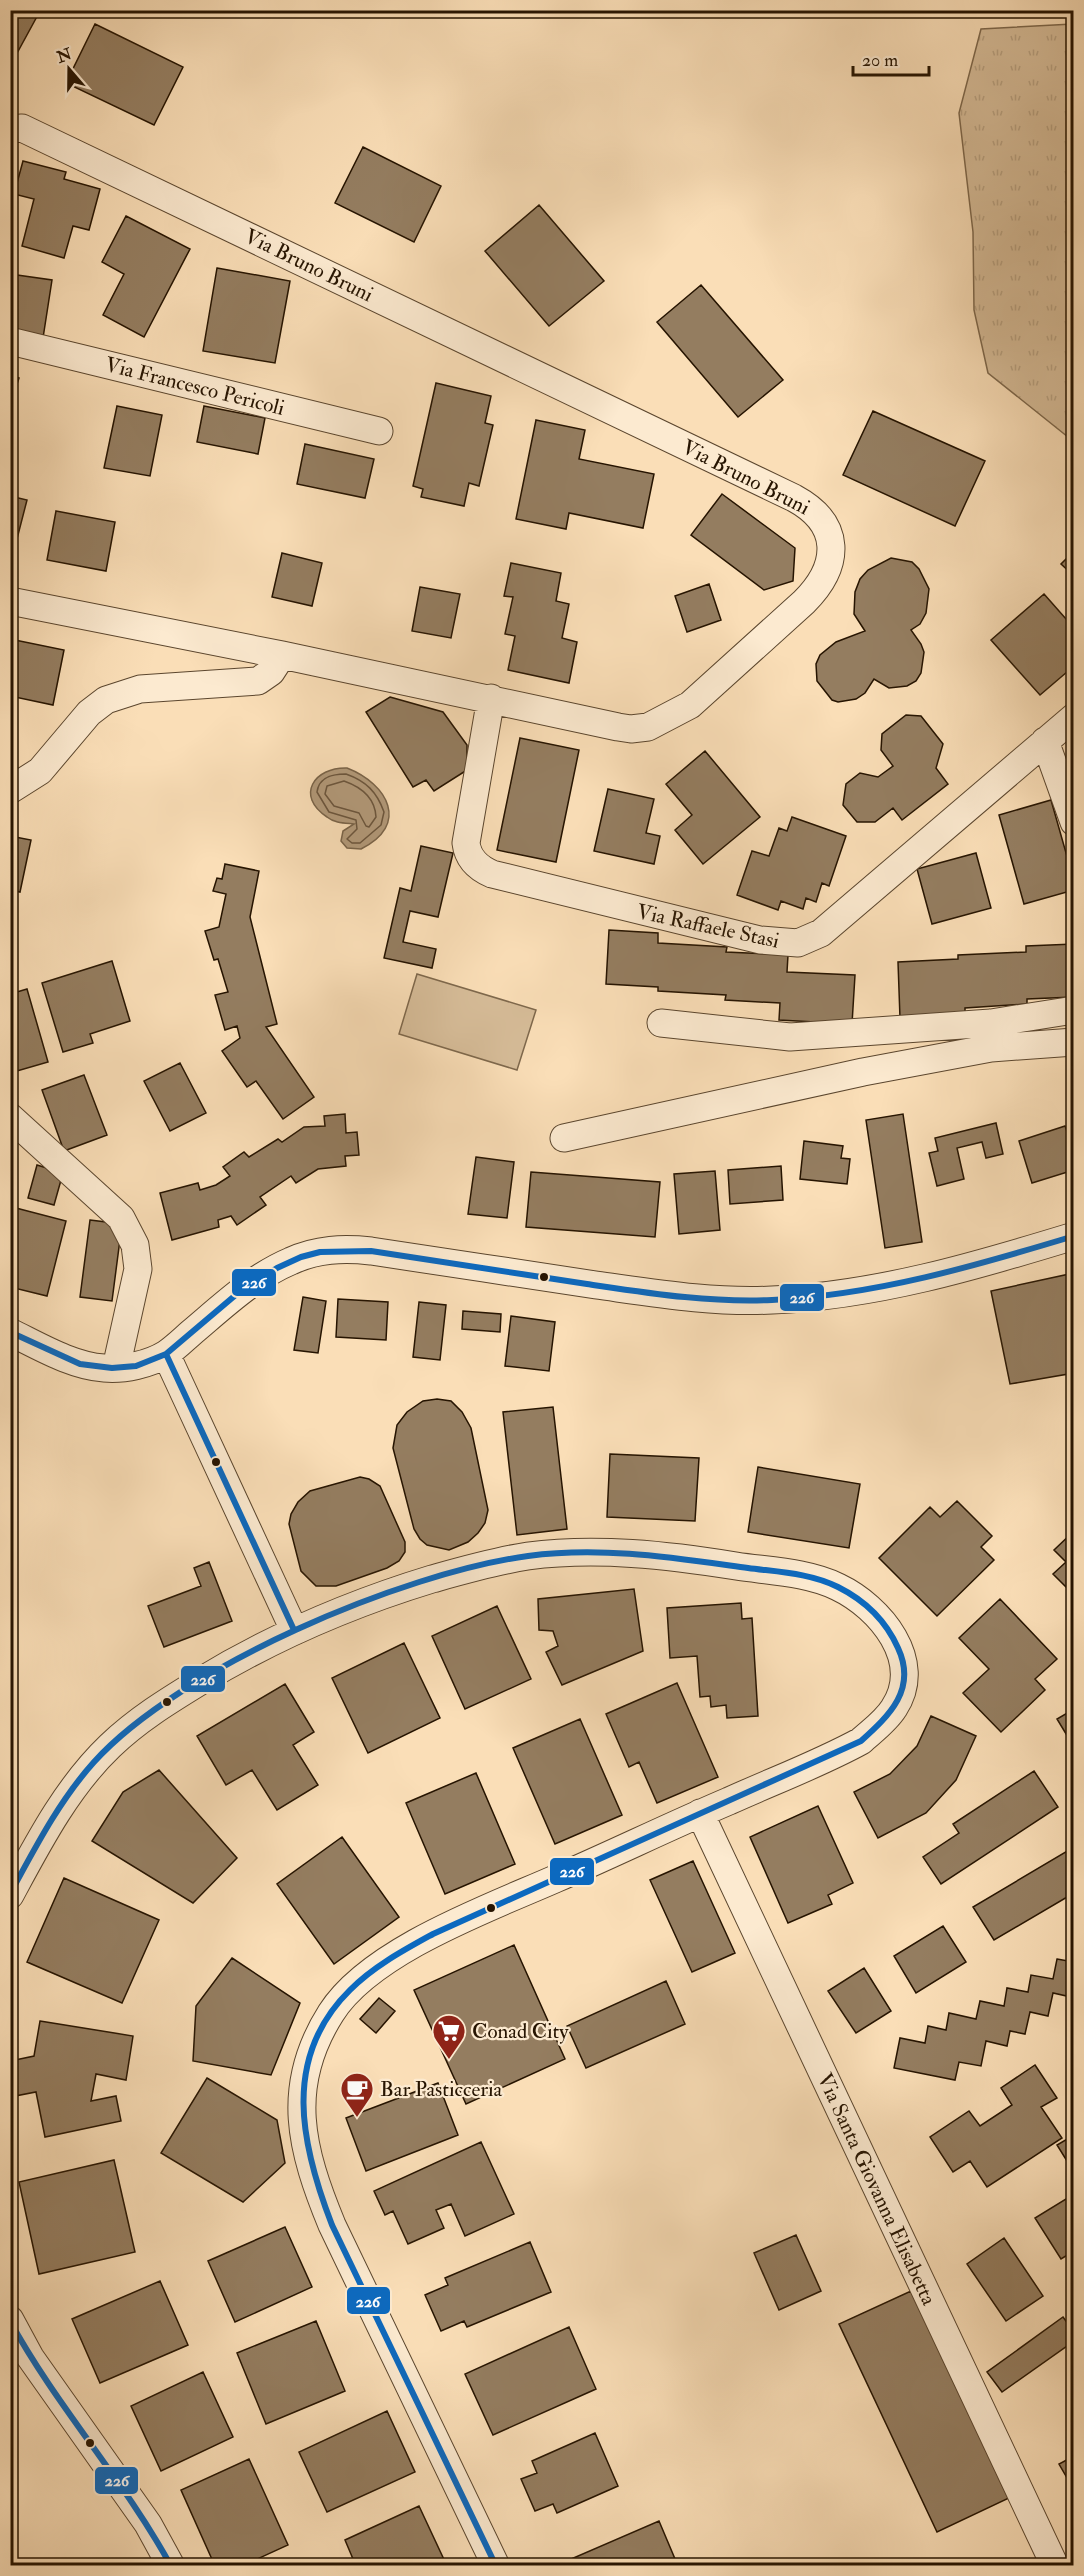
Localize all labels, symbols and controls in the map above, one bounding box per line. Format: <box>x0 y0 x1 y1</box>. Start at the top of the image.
north arrow <box>39 39 99 99</box>
scale bar <box>853 39 930 77</box>
text: N <box>53 44 75 68</box>
text: 20 m <box>862 49 898 72</box>
street label: Via Bruno Bruni <box>240 223 378 308</box>
street label: Via Francesco Pericoli <box>102 351 288 422</box>
street label: Via Bruno Bruni <box>677 434 815 521</box>
street label: Via Raffaele Stasi <box>634 898 782 955</box>
line badge: 226 <box>231 1268 277 1297</box>
unlabelled marker <box>538 1271 550 1283</box>
text: 226 <box>242 1273 268 1293</box>
line badge: 226 <box>779 1283 825 1312</box>
text: 226 <box>790 1288 816 1308</box>
unlabelled marker <box>210 1456 222 1468</box>
line badge: 226 <box>180 1665 226 1693</box>
text: 226 <box>191 1670 217 1690</box>
unlabelled marker <box>161 1696 173 1708</box>
line badge: 226 <box>549 1857 595 1886</box>
text: 226 <box>560 1862 586 1882</box>
unlabelled marker <box>485 1902 497 1914</box>
supermarket icon: Conad City <box>431 2013 467 2060</box>
place label: Conad City <box>472 2018 569 2045</box>
street label: Via Santa Giovanna Elisabetta <box>811 2069 942 2310</box>
cafe icon: Bar Pasticceria <box>339 2071 375 2118</box>
place label: Bar Pasticceria <box>380 2076 503 2103</box>
line badge: 226 <box>346 2286 391 2315</box>
text: 226 <box>356 2292 382 2312</box>
unlabelled marker <box>84 2437 96 2449</box>
line badge: 226 <box>94 2466 139 2495</box>
text: 226 <box>105 2471 131 2491</box>

